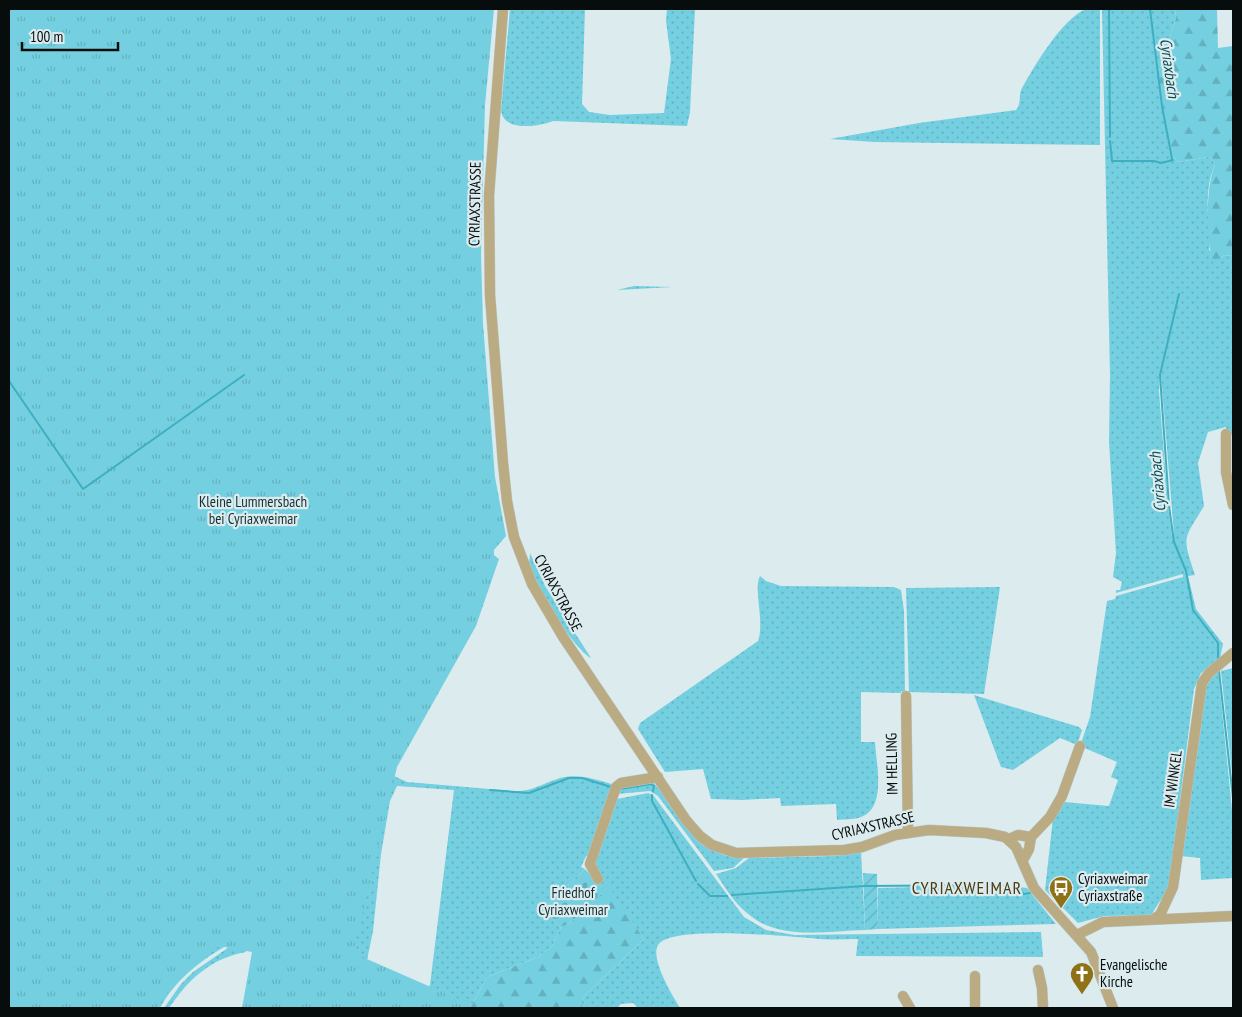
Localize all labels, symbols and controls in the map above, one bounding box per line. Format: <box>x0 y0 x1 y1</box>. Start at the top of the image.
scale bar <box>22 20 119 52</box>
text: 100 m <box>30 27 63 46</box>
water label: Cyriaxbach <box>1156 37 1184 100</box>
street label: CYRIAXSTRASSE <box>464 162 485 246</box>
water label: Cyriaxbach <box>1144 450 1170 513</box>
park label: Kleine Lummersbach bei Cyriaxweimar <box>199 492 307 528</box>
street label: CYRIAXSTRASSE <box>530 551 587 635</box>
street label: IM HELLING <box>881 733 902 795</box>
street label: IM WINKEL <box>1159 748 1186 809</box>
street label: CYRIAXSTRASSE <box>830 807 916 844</box>
place label: Cyriaxweimar Cyriaxstraße <box>1078 869 1148 905</box>
bus stop icon: Cyriaxweimar Cyriaxstraße <box>1048 875 1074 909</box>
district label: CYRIAXWEIMAR <box>912 876 1022 899</box>
park label: Friedhof Cyriaxweimar <box>538 883 609 919</box>
place label: Evangelische Kirche <box>1100 955 1167 991</box>
church icon: Evangelische Kirche <box>1069 961 1095 995</box>

